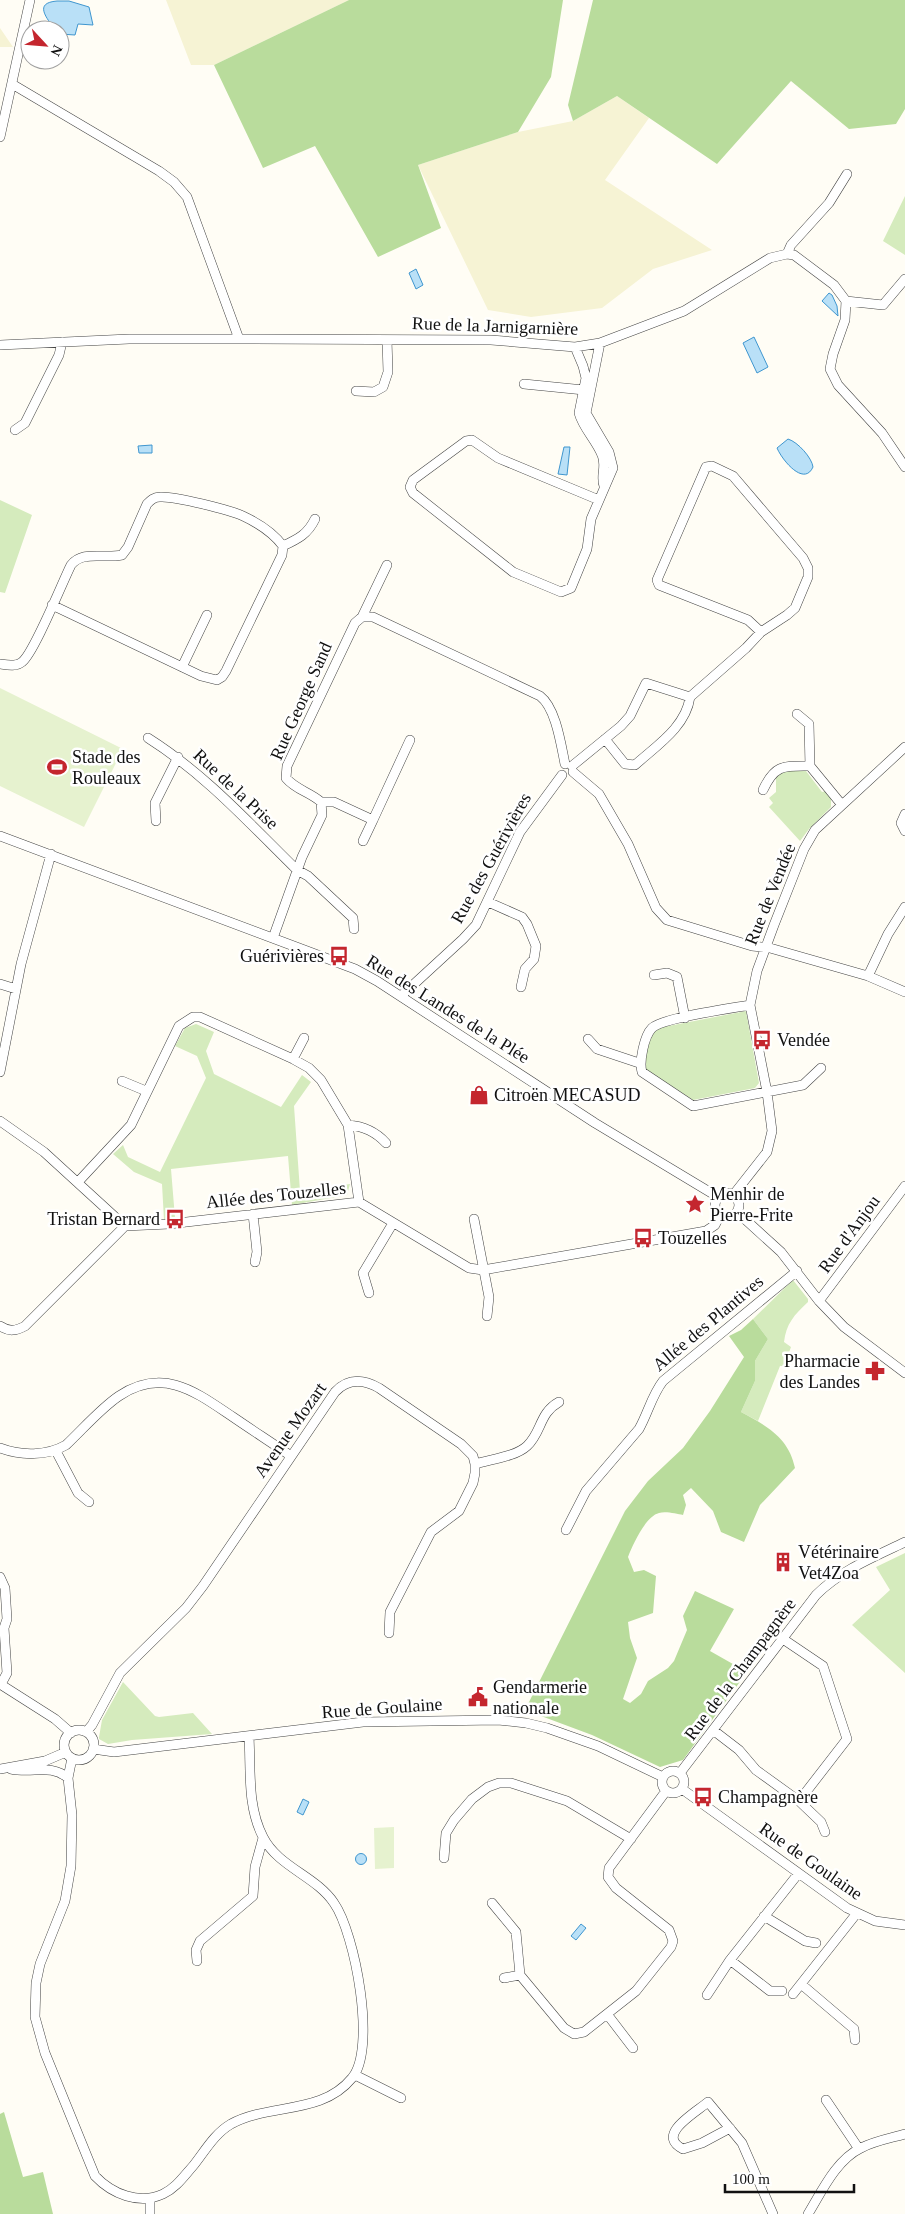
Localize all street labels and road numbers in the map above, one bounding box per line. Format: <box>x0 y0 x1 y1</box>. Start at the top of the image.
street label: Rue de la Jarnigarnière <box>411 313 579 339</box>
street label: Rue George Sand <box>266 639 336 763</box>
street label: Rue de la Prise <box>190 745 282 833</box>
street label: Rue des Guérivières <box>447 789 535 927</box>
street label: Rue de Vendée <box>741 840 799 948</box>
street label: Rue des Landes de la Plée <box>363 951 533 1067</box>
street label: Allée des Touzelles <box>205 1178 347 1212</box>
street label: Rue d'Anjou <box>814 1191 884 1277</box>
street label: Allée des Plantives <box>649 1271 767 1375</box>
street label: Avenue Mozart <box>250 1379 330 1481</box>
street label: Rue de la Champagnère <box>680 1594 800 1744</box>
street label: Rue de Goulaine <box>321 1694 443 1722</box>
street label: Rue de Goulaine <box>756 1818 866 1904</box>

